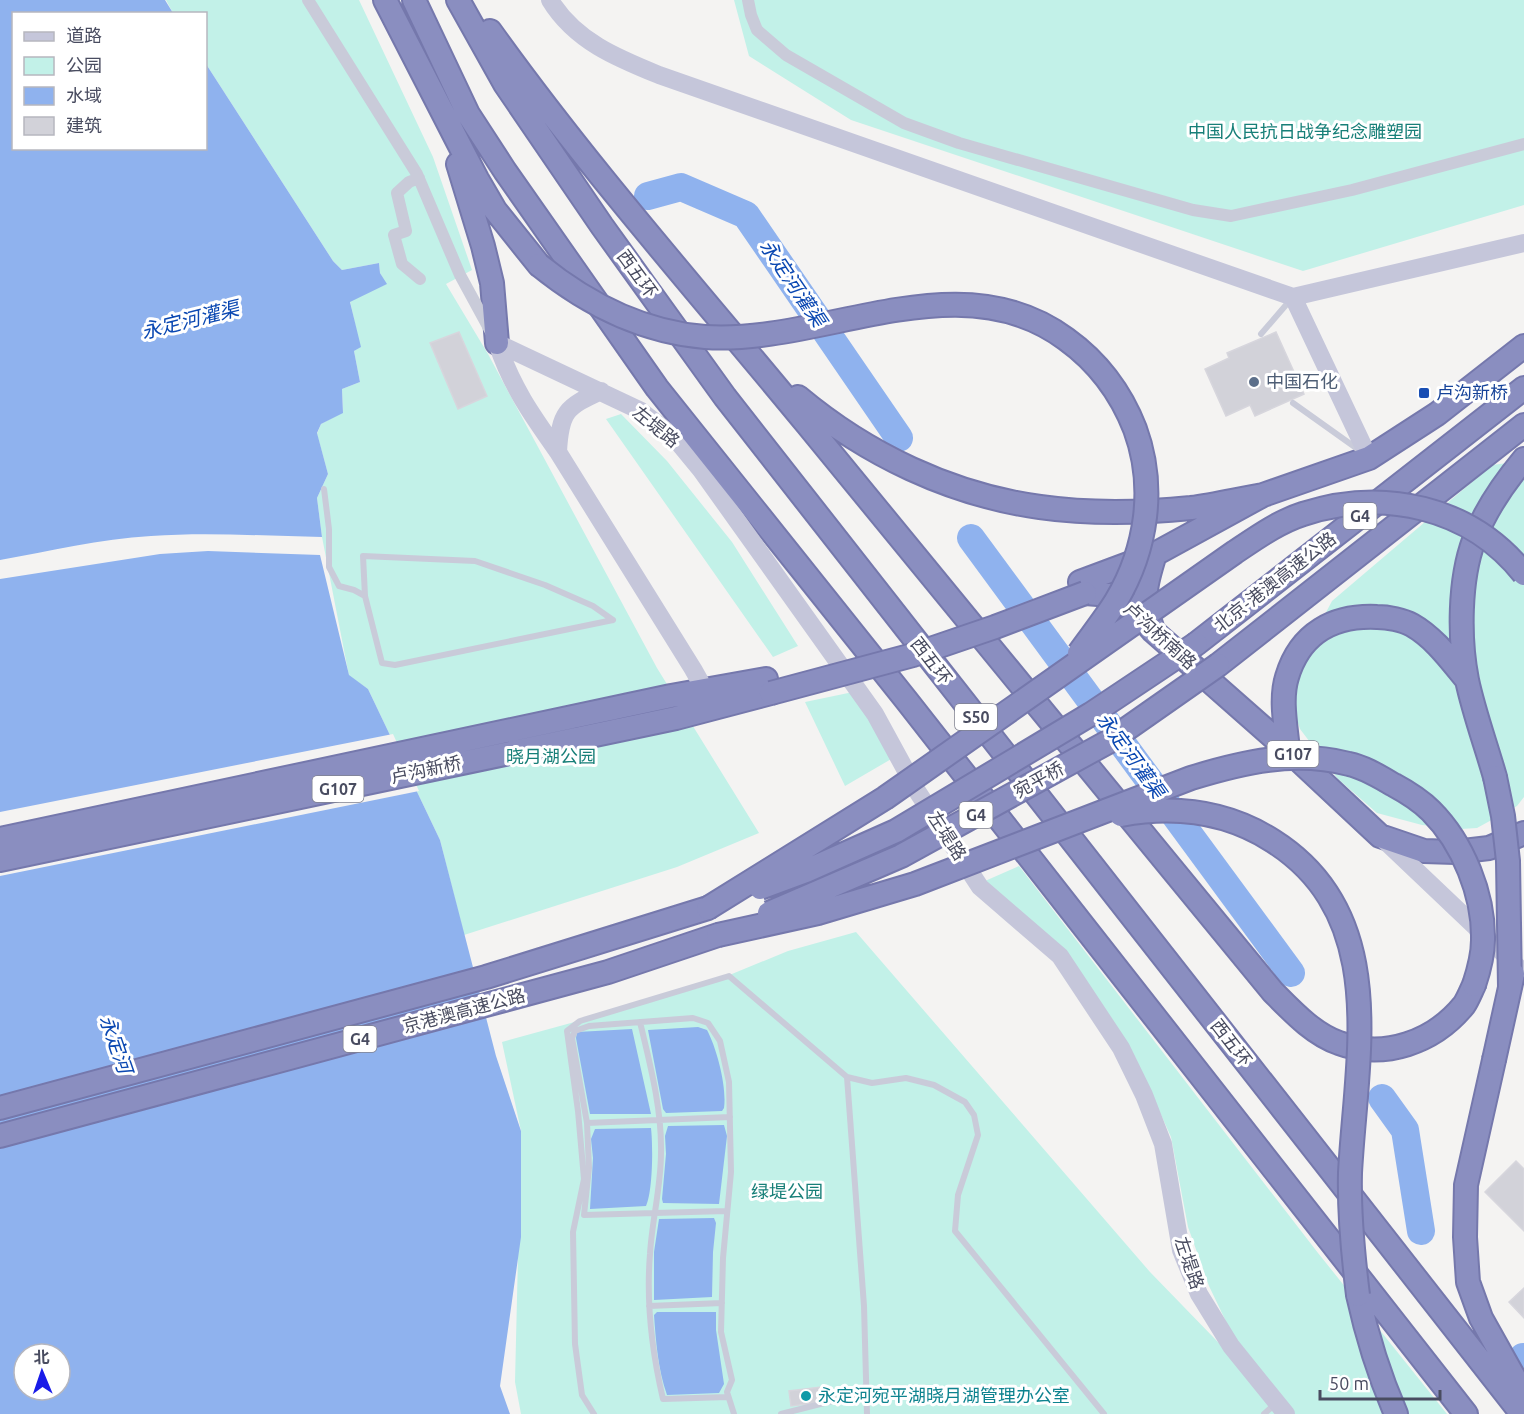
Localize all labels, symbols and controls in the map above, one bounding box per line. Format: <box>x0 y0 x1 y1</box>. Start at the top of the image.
legend <box>12 12 207 150</box>
text: 道路 <box>66 25 102 45</box>
text: 公园 <box>66 55 102 75</box>
text: 水域 <box>66 85 102 105</box>
text: 建筑 <box>66 115 102 135</box>
park label: 中国人民抗日战争纪念雕塑园 <box>1188 121 1422 141</box>
water label: 永定河灌渠 <box>756 235 833 333</box>
street label: 西五环 <box>614 246 662 301</box>
water label: 永定河灌渠 <box>139 296 244 343</box>
place label: 中国石化 <box>1266 371 1338 391</box>
marker: 中国石化 <box>1247 375 1261 389</box>
place label: 卢沟新桥 <box>1436 382 1508 402</box>
marker: 卢沟新桥 <box>1417 386 1431 400</box>
street label: 左堤路 <box>629 401 684 451</box>
road number: G4 <box>1344 503 1376 529</box>
street label: 北京-港澳高速公路 <box>1209 527 1339 635</box>
street label: 卢沟桥南路 <box>1121 598 1201 673</box>
street label: 西五环 <box>907 633 956 688</box>
road number: S50 <box>955 704 997 730</box>
water label: 永定河灌渠 <box>1093 707 1172 804</box>
road number: G107 <box>1268 741 1318 767</box>
park label: 晓月湖公园 <box>506 746 596 766</box>
street label: 卢沟新桥 <box>388 752 463 786</box>
street label: 宛平桥 <box>1010 757 1067 801</box>
road number: G107 <box>312 776 364 802</box>
road number: G4 <box>960 802 992 828</box>
street label: 左堤路 <box>925 807 971 864</box>
street label: 京港澳高速公路 <box>400 984 527 1036</box>
water label: 永定河 <box>96 1012 138 1080</box>
street label: 西五环 <box>1207 1015 1256 1070</box>
road number: G4 <box>344 1026 376 1052</box>
park label: 绿堤公园 <box>751 1181 823 1201</box>
street label: 左堤路 <box>1172 1234 1208 1291</box>
north arrow <box>12 1342 72 1402</box>
text: 北 <box>33 1348 50 1366</box>
scale bar <box>1320 1363 1440 1401</box>
text: 50 m <box>1329 1373 1369 1393</box>
place label: 永定河宛平湖晓月湖管理办公室 <box>818 1385 1070 1405</box>
marker: 永定河宛平湖晓月湖管理办公室 <box>799 1389 813 1403</box>

